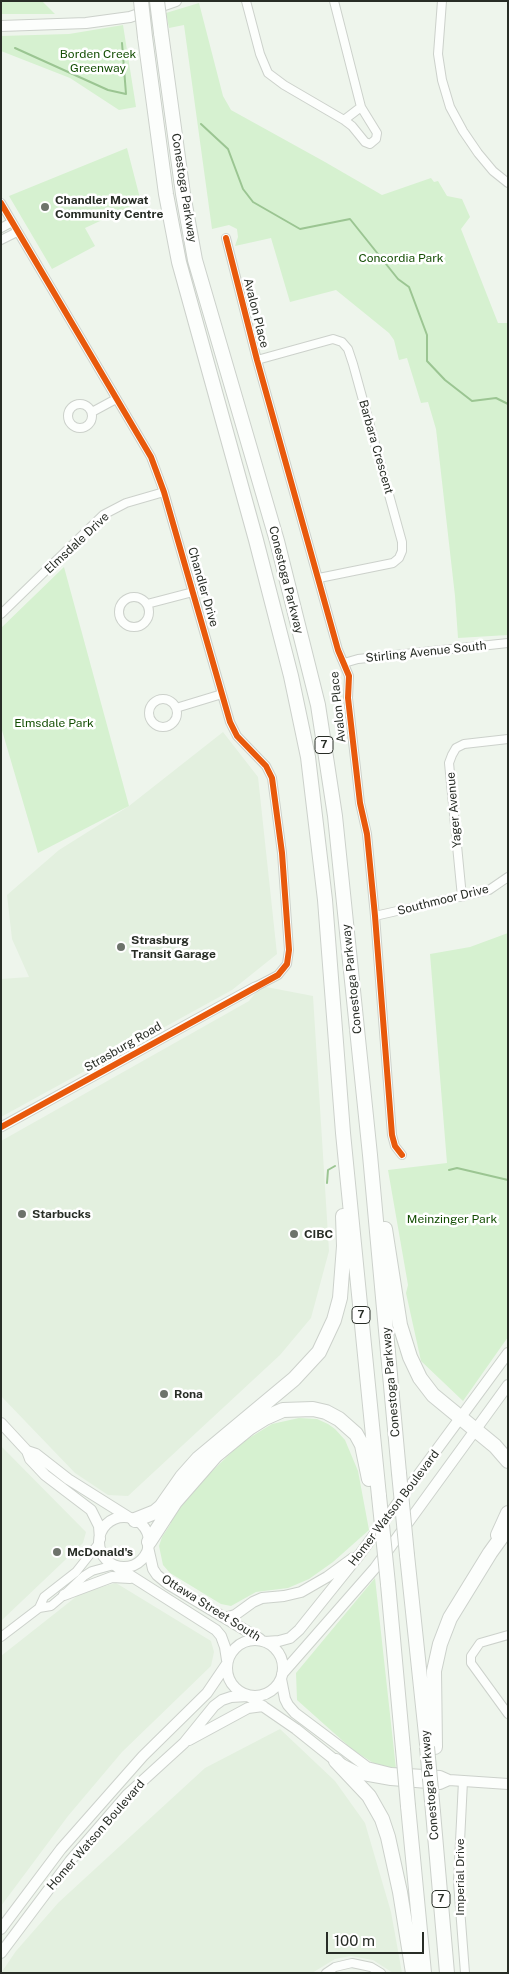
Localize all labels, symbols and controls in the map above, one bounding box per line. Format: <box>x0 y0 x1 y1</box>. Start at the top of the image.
park label: Borden Creek Greenway <box>60 47 136 75</box>
street label: Conestoga Parkway <box>168 132 200 244</box>
place label: Chandler Mowat Community Centre <box>55 193 163 221</box>
marker: Chandler Mowat Community Centre <box>39 201 51 213</box>
park label: Concordia Park <box>358 251 444 265</box>
street label: Avalon Place <box>240 277 272 349</box>
street label: Barbara Crescent <box>356 398 396 496</box>
street label: Elmsdale Drive <box>42 509 112 577</box>
street label: Conestoga Parkway <box>266 525 306 635</box>
street label: Chandler Drive <box>185 545 221 629</box>
street label: Stirling Avenue South <box>365 638 487 666</box>
street label: Avalon Place <box>327 671 349 743</box>
park label: Elmsdale Park <box>14 716 94 730</box>
road number: 7 <box>315 736 333 754</box>
street label: Yager Avenue <box>444 771 464 849</box>
street label: Southmoor Drive <box>396 882 490 918</box>
street label: Conestoga Parkway <box>339 923 365 1035</box>
place label: Strasburg Transit Garage <box>131 933 216 961</box>
marker: Strasburg Transit Garage <box>115 941 127 953</box>
street label: Strasburg Road <box>82 1019 164 1075</box>
place label: Starbucks <box>32 1207 91 1221</box>
marker: Starbucks <box>16 1208 28 1220</box>
park label: Meinzinger Park <box>407 1212 497 1226</box>
place label: CIBC <box>304 1227 333 1241</box>
marker: CIBC <box>288 1228 300 1240</box>
road number: 7 <box>352 1306 370 1324</box>
street label: Conestoga Parkway <box>379 1326 403 1438</box>
place label: Rona <box>174 1387 203 1401</box>
marker: Rona <box>158 1388 170 1400</box>
street label: Homer Watson Boulevard <box>346 1447 442 1569</box>
place label: McDonald's <box>67 1545 133 1559</box>
marker: McDonald's <box>51 1546 63 1558</box>
street label: Ottawa Street South <box>159 1572 263 1644</box>
street label: Conestoga Parkway <box>418 1729 442 1841</box>
street label: Homer Watson Boulevard <box>44 1777 148 1893</box>
street label: Imperial Drive <box>453 1838 467 1916</box>
road number: 7 <box>432 1890 450 1908</box>
scale bar <box>329 1922 426 1954</box>
text: 100 m <box>334 1932 375 1949</box>

